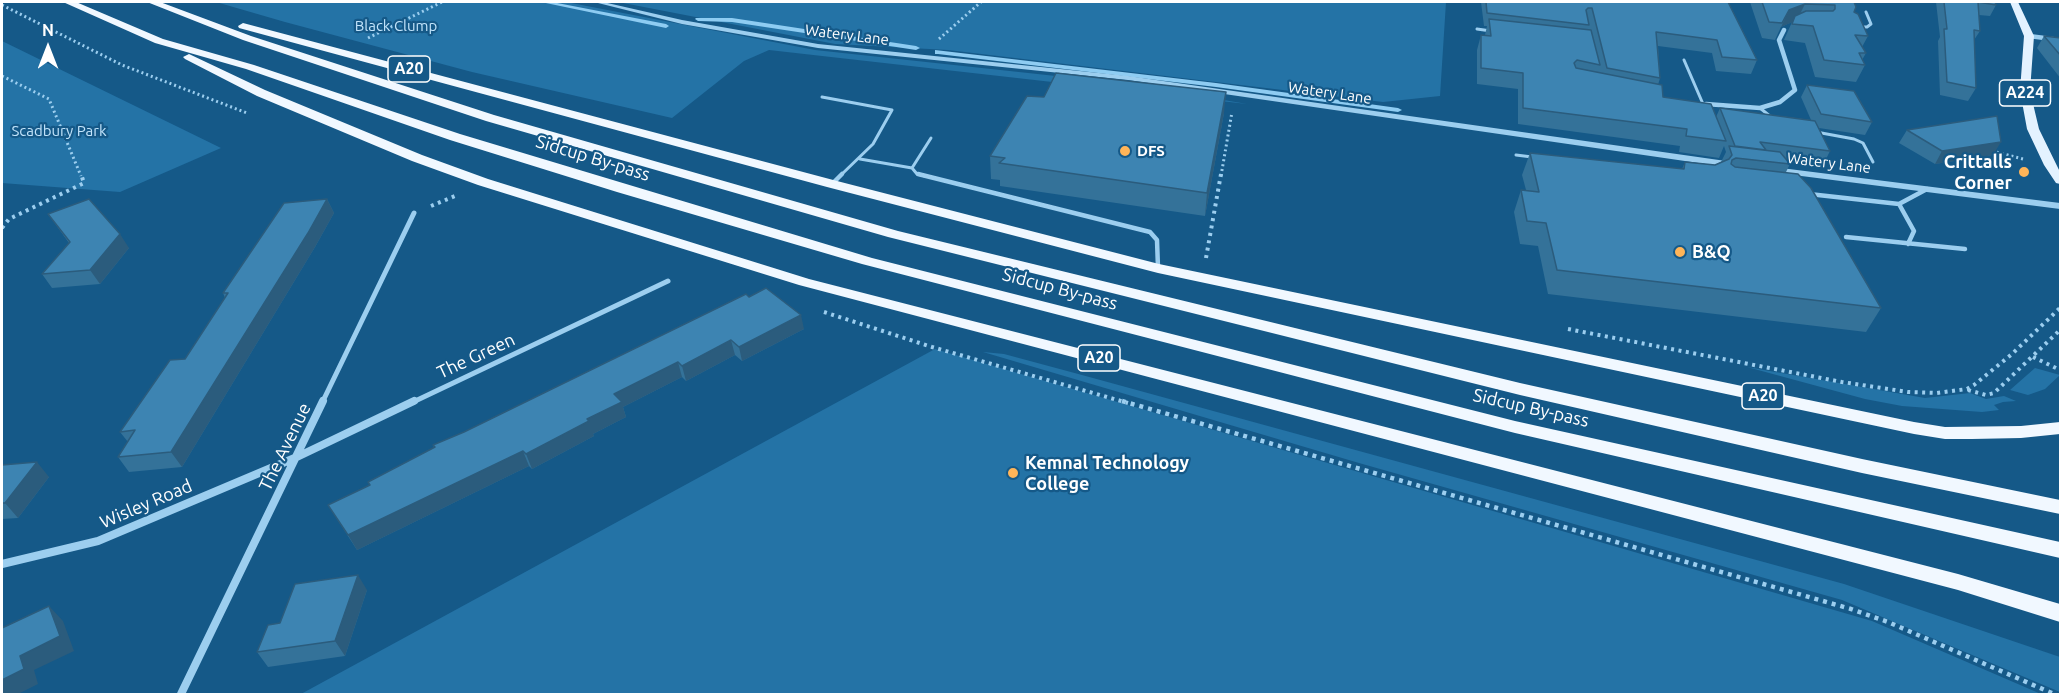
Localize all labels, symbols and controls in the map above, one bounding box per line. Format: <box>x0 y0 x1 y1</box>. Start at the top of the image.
park label: Black Clump <box>355 17 437 35</box>
north arrow <box>18 18 78 78</box>
text: N <box>42 21 54 39</box>
street label: Watery Lane <box>804 21 890 49</box>
road number: A20 <box>388 56 430 82</box>
street label: Watery Lane <box>1287 78 1373 108</box>
road number: A224 <box>2000 80 2050 106</box>
park label: Scadbury Park <box>11 122 107 140</box>
street label: Sidcup By-pass <box>533 130 653 186</box>
place label: DFS <box>1137 142 1165 160</box>
marker: DFS <box>1118 144 1132 158</box>
street label: Watery Lane <box>1786 149 1872 177</box>
place label: Crittalls Corner <box>1944 151 2012 194</box>
marker: Crittalls Corner <box>2017 165 2031 179</box>
place label: B&Q <box>1692 241 1731 263</box>
marker: B&Q <box>1673 245 1687 259</box>
street label: Sidcup By-pass <box>1000 263 1120 315</box>
street label: The Green <box>434 329 518 383</box>
road number: A20 <box>1078 345 1120 371</box>
road number: A20 <box>1742 383 1784 409</box>
street label: Sidcup By-pass <box>1471 384 1591 432</box>
street label: The Avenue <box>254 400 316 494</box>
place label: Kemnal Technology College <box>1025 452 1189 494</box>
marker: Kemnal Technology College <box>1006 466 1020 480</box>
street label: Wisley Road <box>97 475 195 533</box>

